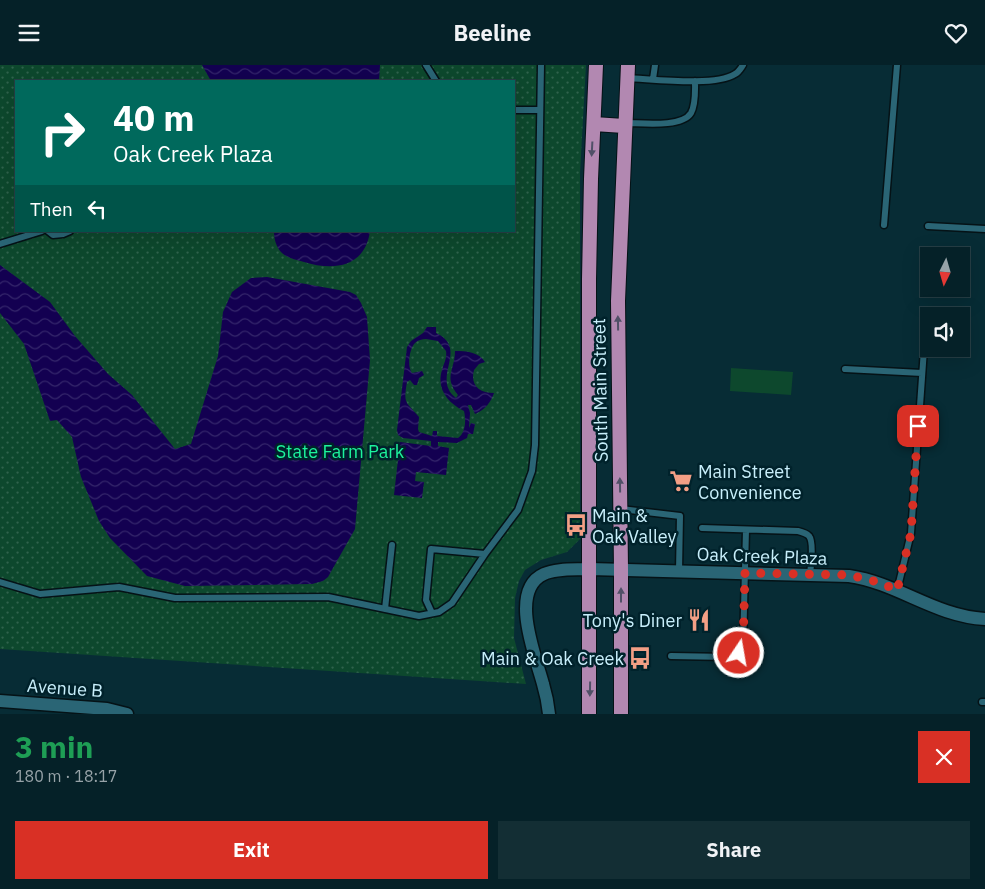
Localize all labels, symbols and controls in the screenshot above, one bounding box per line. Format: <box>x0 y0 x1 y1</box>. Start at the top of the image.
text: Beeline <box>454 18 531 47</box>
icon: menu <box>15 19 43 47</box>
icon: heart <box>942 19 970 47</box>
text: 40 m <box>113 95 195 141</box>
icon: right <box>30 100 95 165</box>
text: Oak Creek Plaza <box>113 139 273 168</box>
one-way arrow <box>588 141 596 157</box>
icon: left <box>83 195 111 223</box>
text: Then <box>30 197 73 221</box>
north arrow <box>920 247 970 297</box>
map controls <box>920 247 970 357</box>
button: sound <box>920 307 970 357</box>
one-way arrow <box>614 315 622 331</box>
street label: South Main Street <box>587 318 613 462</box>
pin <box>897 405 939 447</box>
icon: arrive <box>904 412 932 440</box>
park label: State Farm Park <box>276 440 405 463</box>
place label: Main Street Convenience <box>698 460 802 504</box>
supermarket icon: Main Street Convenience <box>668 468 694 494</box>
one-way arrow <box>616 477 624 493</box>
place label: Main & Oak Valley <box>592 504 677 548</box>
bus stop icon: Main & Oak Valley <box>563 512 589 538</box>
street label: Oak Creek Plaza <box>696 542 828 570</box>
one-way arrow <box>617 587 625 603</box>
restaurant icon: Tony's Diner <box>686 607 712 633</box>
place label: Tony's Diner <box>583 609 682 632</box>
position arrow <box>712 626 764 678</box>
bus stop icon: Main & Oak Creek <box>627 645 653 671</box>
place label: Main & Oak Creek <box>481 647 625 670</box>
street label: Avenue B <box>26 674 104 702</box>
one-way arrow <box>586 681 594 697</box>
text: 3 min <box>15 727 93 766</box>
button: close <box>918 731 970 783</box>
text: 180 m · 18:17 <box>15 766 117 786</box>
button: Exit <box>15 821 488 879</box>
button: Share <box>498 821 970 879</box>

